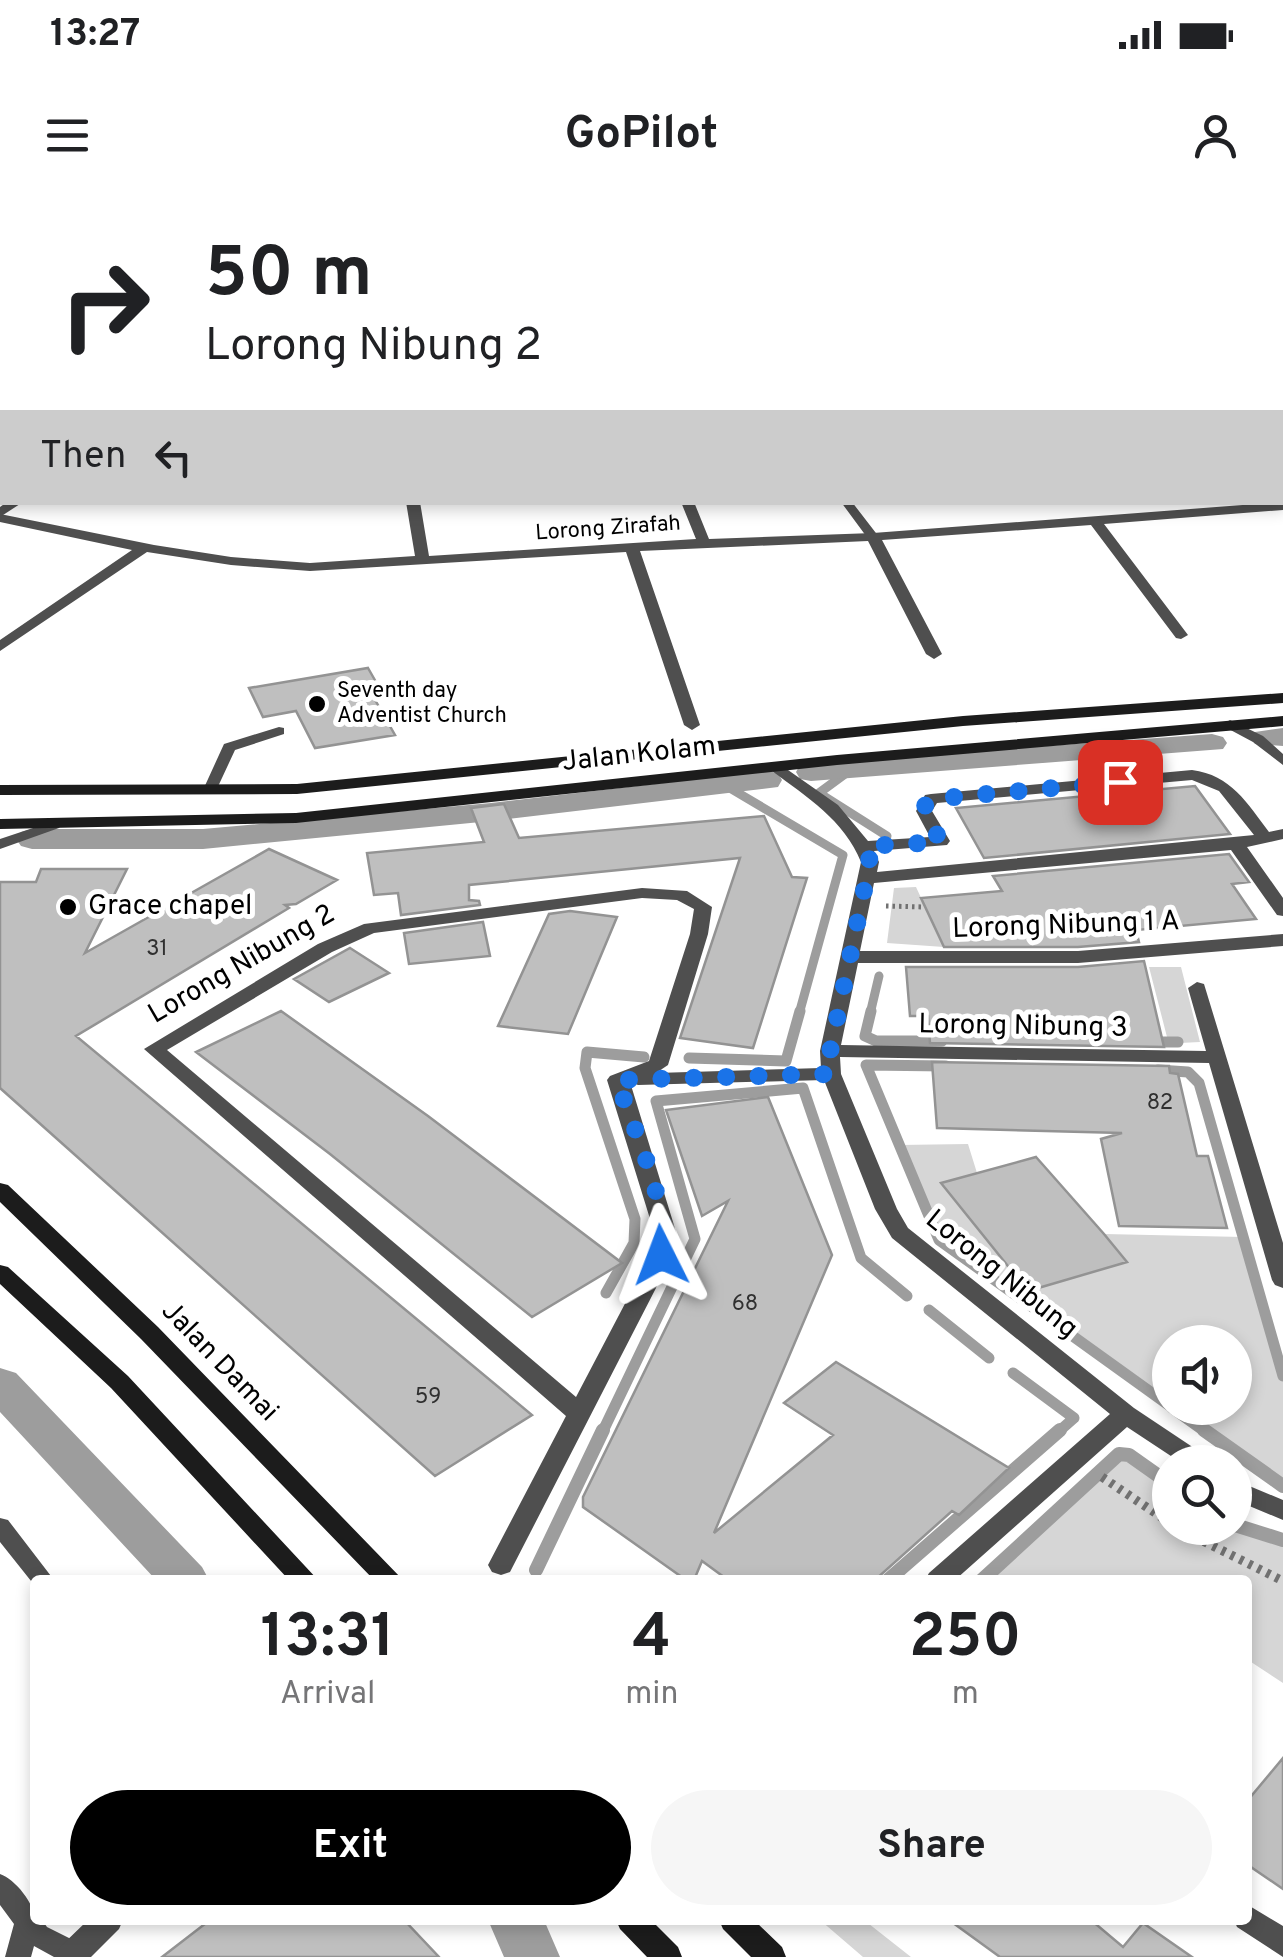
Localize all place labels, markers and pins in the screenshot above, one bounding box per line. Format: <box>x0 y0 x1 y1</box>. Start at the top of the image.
place label: Seventh day Adventist Church <box>337 678 507 730</box>
marker: Seventh day Adventist Church <box>306 693 328 715</box>
pin <box>1078 740 1163 825</box>
place label: Grace chapel <box>88 889 252 925</box>
marker: Grace chapel <box>57 896 79 918</box>

